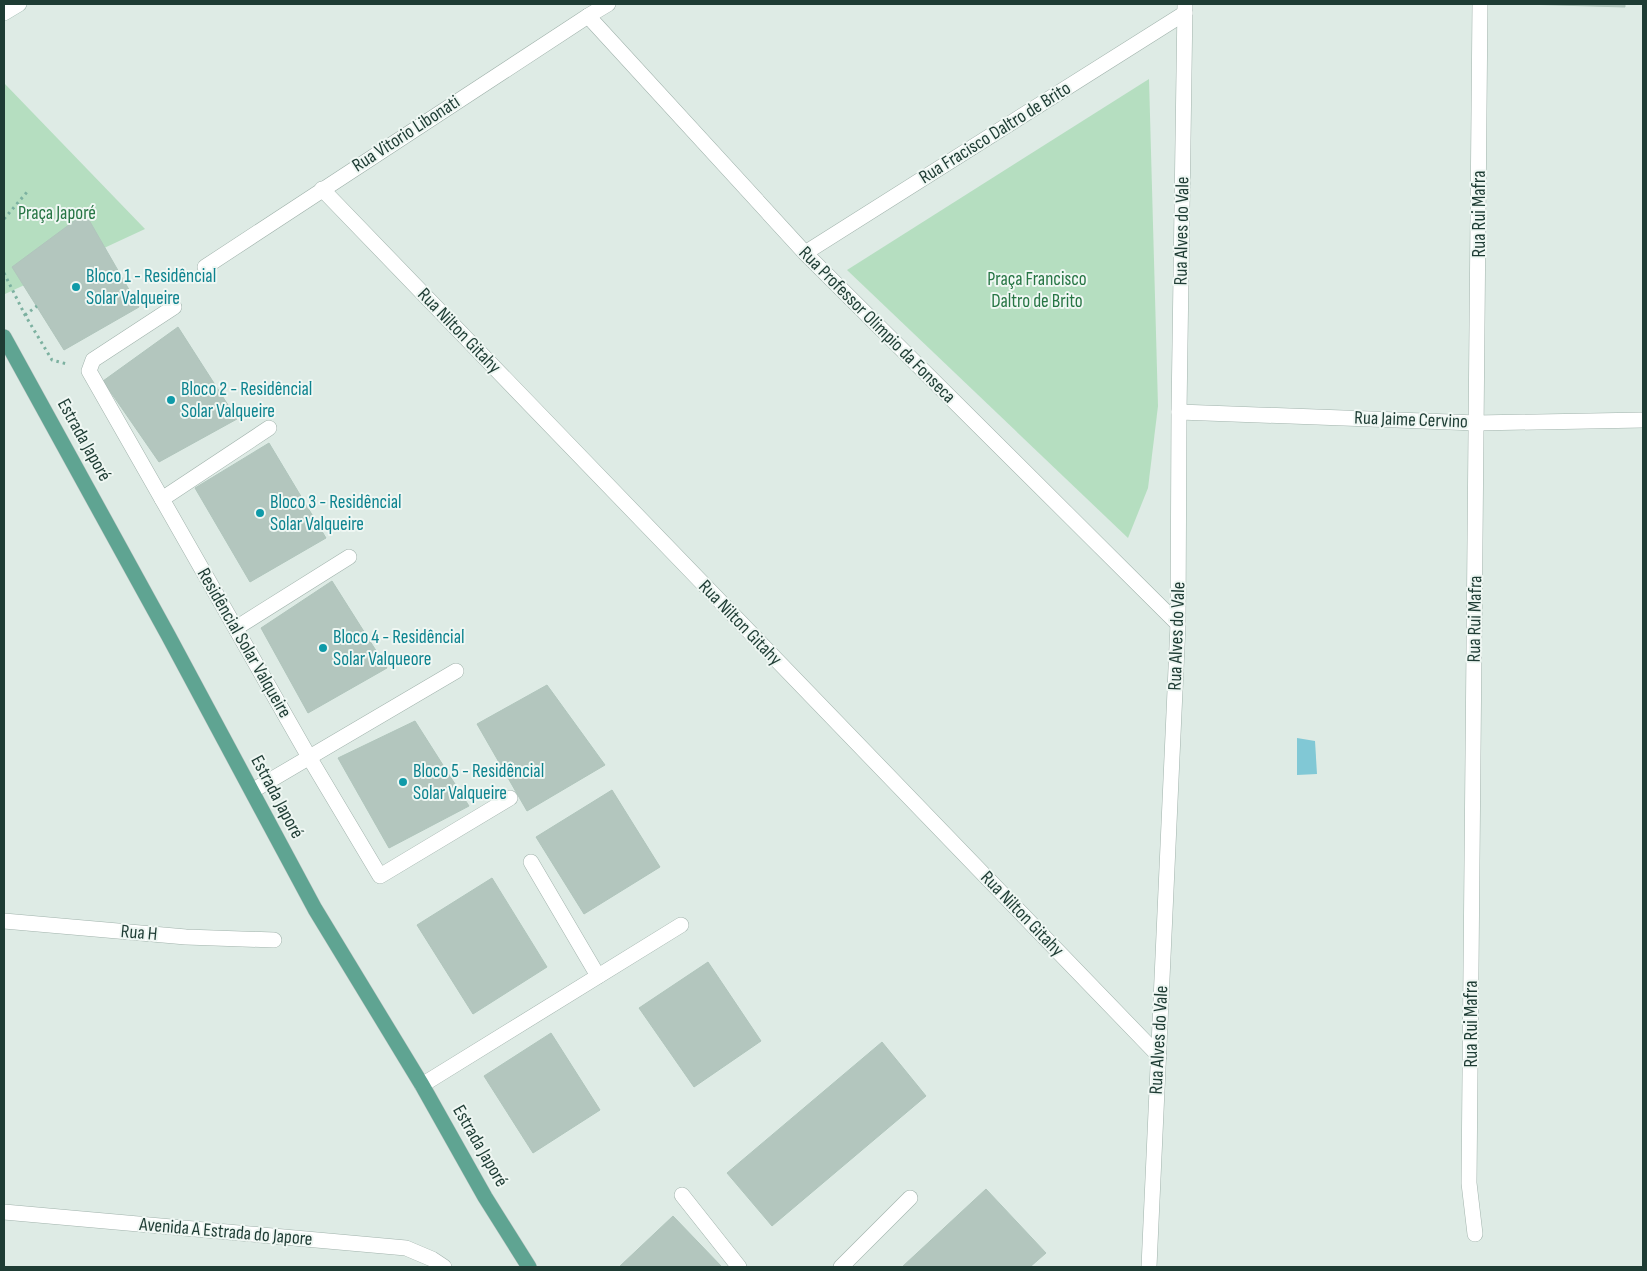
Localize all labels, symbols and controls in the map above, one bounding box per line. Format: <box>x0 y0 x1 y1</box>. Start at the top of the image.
street label: Rua Fracisco Daltro de Brito <box>915 77 1075 189</box>
street label: Rua Vitorio Libonati <box>348 91 464 177</box>
street label: Rua Rui Mafra <box>1468 171 1491 257</box>
street label: Rua Alves do Vale <box>1170 176 1194 286</box>
park label: Praça Japoré <box>18 202 96 225</box>
street label: Rua Professor Olimpio da Fonseca <box>794 242 960 408</box>
place label: Bloco 1 - Residêncial Solar Valqueire <box>86 265 216 310</box>
park label: Praça Francisco Daltro de Brito <box>987 268 1087 313</box>
marker: Bloco 1 - Residêncial Solar Valqueire <box>70 281 82 293</box>
street label: Rua Nilton Gitahy <box>413 283 506 379</box>
place label: Bloco 2 - Residêncial Solar Valqueire <box>181 378 312 423</box>
marker: Bloco 2 - Residêncial Solar Valqueire <box>165 394 177 406</box>
street label: Estrada Japoré <box>52 395 116 485</box>
street label: Rua Jaime Cervino <box>1354 407 1468 433</box>
place label: Bloco 3 - Residêncial Solar Valqueire <box>270 491 402 536</box>
marker: Bloco 3 - Residêncial Solar Valqueire <box>254 507 266 519</box>
street label: Residêncial Solar Valqueire <box>192 564 296 722</box>
street label: Rua Nilton Gitahy <box>694 575 787 671</box>
street label: Rua Rui Mafra <box>1463 575 1487 663</box>
street label: Rua Alves do Vale <box>1164 581 1190 691</box>
place label: Bloco 4 - Residêncial Solar Valqueore <box>333 626 465 671</box>
marker: Bloco 4 - Residêncial Solar Valqueore <box>317 642 329 654</box>
street label: Estrada Japoré <box>246 751 308 843</box>
place label: Bloco 5 - Residêncial Solar Valqueire <box>413 760 544 805</box>
marker: Bloco 5 - Residêncial Solar Valqueire <box>397 776 409 788</box>
street label: Rua Nilton Gitahy <box>976 866 1069 962</box>
street label: Rua H <box>120 920 158 946</box>
street label: Rua Rui Mafra <box>1460 981 1483 1067</box>
street label: Rua Alves do Vale <box>1145 985 1173 1095</box>
street label: Estrada Japoré <box>447 1101 513 1191</box>
street label: Avenida A Estrada do Japore <box>138 1213 313 1251</box>

